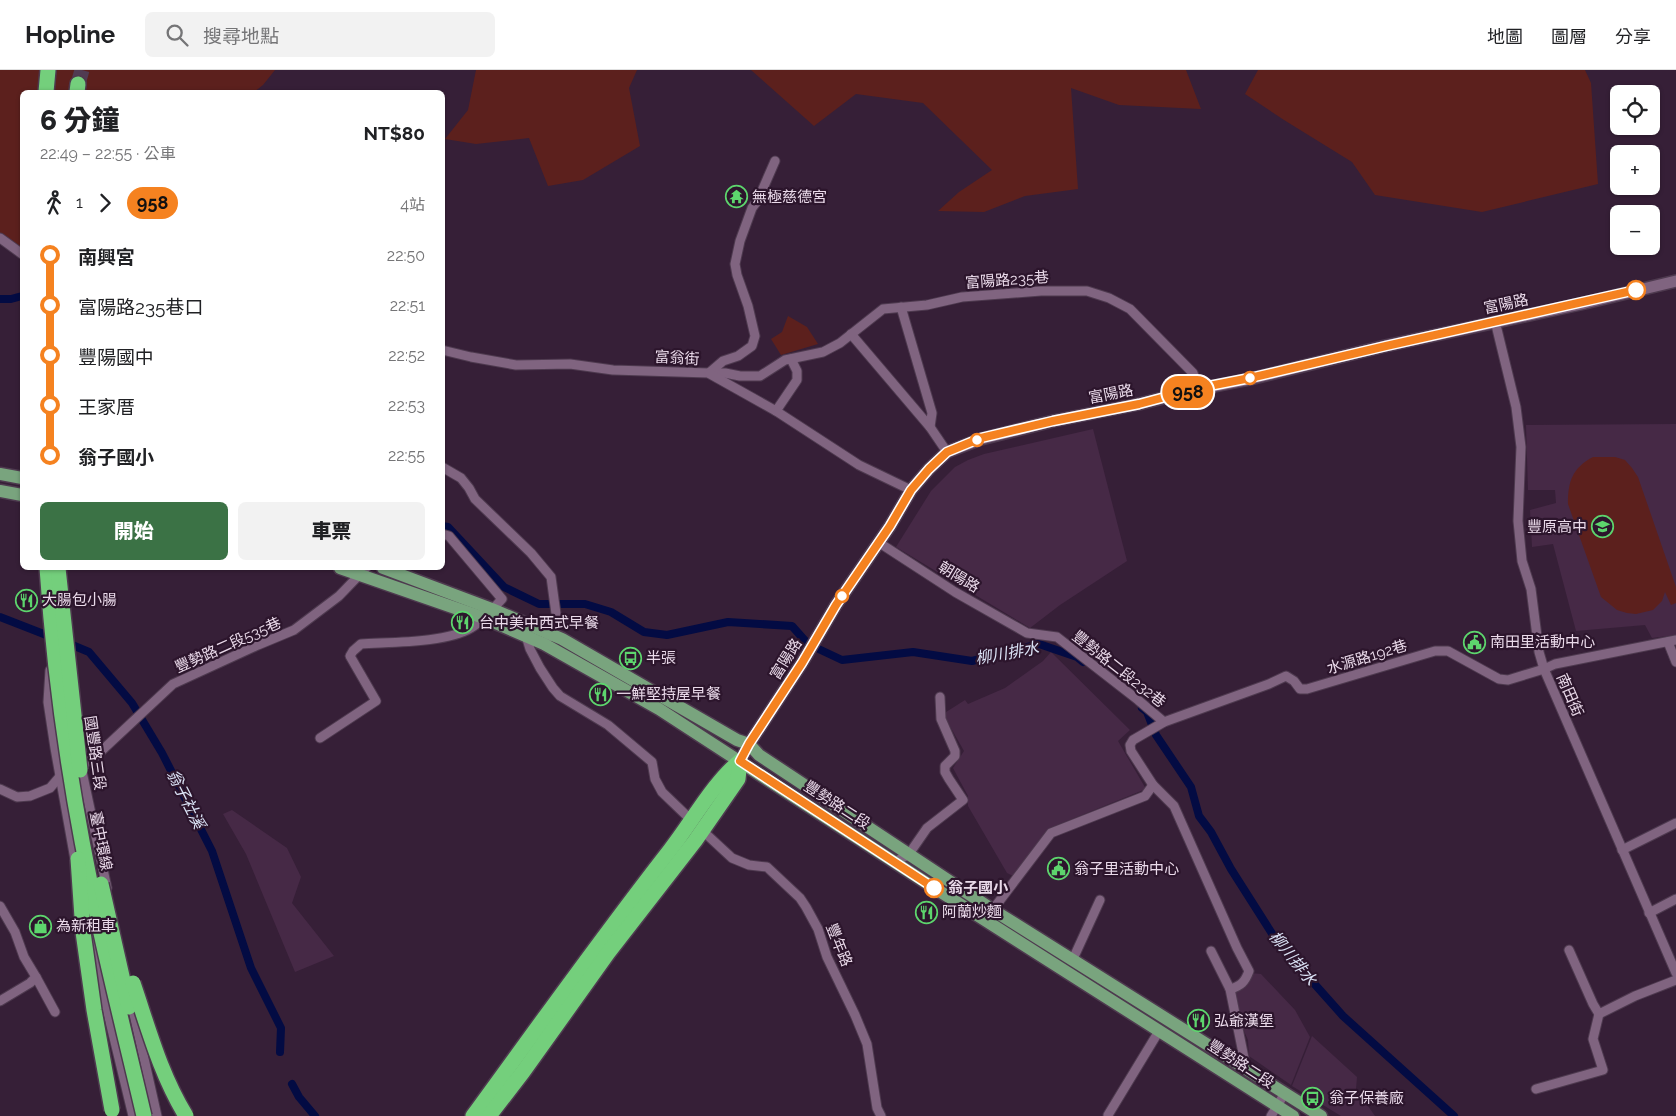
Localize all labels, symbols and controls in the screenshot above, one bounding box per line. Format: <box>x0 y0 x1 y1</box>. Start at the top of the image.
search box <box>145 12 495 57</box>
text: Hopline <box>25 20 115 49</box>
icon: search <box>163 21 191 49</box>
text: 搜尋地點 <box>203 25 279 47</box>
text: 地圖 <box>1487 26 1523 47</box>
text: 圖層 <box>1551 26 1587 47</box>
text: 分享 <box>1615 26 1651 47</box>
map controls <box>1610 85 1660 255</box>
button: locate <box>1610 85 1660 135</box>
text: 6 分鐘 <box>40 104 120 137</box>
text: NT$80 <box>364 122 425 144</box>
text: 22:49 – 22:55 · 公車 <box>40 144 175 163</box>
button: + <box>1610 145 1660 195</box>
temple icon: 無極慈德宮 <box>724 185 748 209</box>
place label: 無極慈德宮 <box>752 188 827 206</box>
icon: walk <box>40 189 68 217</box>
icon: forward <box>91 189 119 217</box>
text: 958 <box>137 192 168 213</box>
text: 1 <box>76 193 83 212</box>
text: 4站 <box>400 195 425 214</box>
button: − <box>1610 205 1660 255</box>
text: 南興宮 <box>78 246 135 268</box>
text: 22:50 <box>387 246 425 265</box>
street label: 富陽路235巷 <box>964 268 1050 292</box>
unlabelled marker <box>1626 280 1646 300</box>
street label: 富陽路 <box>1482 291 1530 317</box>
text: 富陽路235巷口 <box>78 296 203 318</box>
text: 22:51 <box>390 296 425 315</box>
text: 豐陽國中 <box>78 346 154 368</box>
text: 22:52 <box>388 346 425 365</box>
street label: 富翁街 <box>654 348 700 368</box>
unlabelled marker <box>1243 371 1257 385</box>
line badge: 958 <box>1159 376 1217 408</box>
street label: 富陽路 <box>1087 381 1135 407</box>
text: 958 <box>1172 381 1204 402</box>
text: 王家厝 <box>78 396 135 418</box>
text: 22:53 <box>388 396 425 415</box>
unlabelled marker <box>970 433 984 447</box>
text: 翁子國小 <box>78 446 154 468</box>
text: 22:55 <box>388 446 425 465</box>
button: 開始 <box>40 502 228 560</box>
button: 車票 <box>238 502 425 560</box>
school or university icon: 豐原高中 <box>1591 515 1615 539</box>
place label: 豐原高中 <box>1527 518 1587 536</box>
street label: 朝陽路 <box>935 558 983 596</box>
restaurant icon: 大腸包小腸 <box>14 588 38 612</box>
unlabelled marker <box>835 589 849 603</box>
place label: 大腸包小腸 <box>42 591 117 609</box>
restaurant icon: 台中美中西式早餐 <box>451 611 475 635</box>
street label: 豐勢路二段535巷 <box>172 614 284 676</box>
place label: 台中美中西式早餐 <box>479 614 599 632</box>
street label: 豐勢路二段232巷 <box>1069 627 1169 711</box>
public building icon: 南田里活動中心 <box>1462 630 1486 654</box>
place label: 南田里活動中心 <box>1490 633 1595 651</box>
street label: 富陽路 <box>766 635 806 683</box>
street label: 水源路192巷 <box>1325 636 1409 678</box>
water label: 柳川排水 <box>974 638 1041 668</box>
bus stop icon: 半張 <box>618 646 642 670</box>
place label: 半張 <box>646 649 676 667</box>
street label: 南田街 <box>1553 671 1587 719</box>
restaurant icon: 一鮮堅持屋早餐 <box>588 682 612 706</box>
place label: 一鮮堅持屋早餐 <box>616 685 721 703</box>
street label: 國豐路三段 <box>81 715 109 791</box>
water label: 翁子社溪 <box>163 766 210 834</box>
street label: 豐勢路二段 <box>801 777 873 833</box>
street label: 臺中環線 <box>86 810 116 872</box>
public building icon: 翁子里活動中心 <box>1046 857 1070 881</box>
place label: 翁子里活動中心 <box>1074 860 1179 878</box>
marker: 翁子國小 <box>924 878 944 898</box>
place label: 翁子國小 <box>948 879 1009 897</box>
restaurant icon: 阿蘭炒麵 <box>914 900 938 924</box>
place label: 阿蘭炒麵 <box>942 903 1002 921</box>
shop icon: 為新租車 <box>28 914 52 938</box>
place label: 為新租車 <box>56 917 116 935</box>
street label: 豐年路 <box>822 921 856 969</box>
water label: 柳川排水 <box>1265 927 1321 990</box>
restaurant icon: 弘爺漢堡 <box>1186 1009 1210 1033</box>
place label: 弘爺漢堡 <box>1214 1012 1274 1030</box>
street label: 豐勢路二段 <box>1205 1036 1277 1092</box>
bus stop icon: 翁子保養廠 <box>1301 1086 1325 1110</box>
place label: 翁子保養廠 <box>1329 1089 1404 1107</box>

